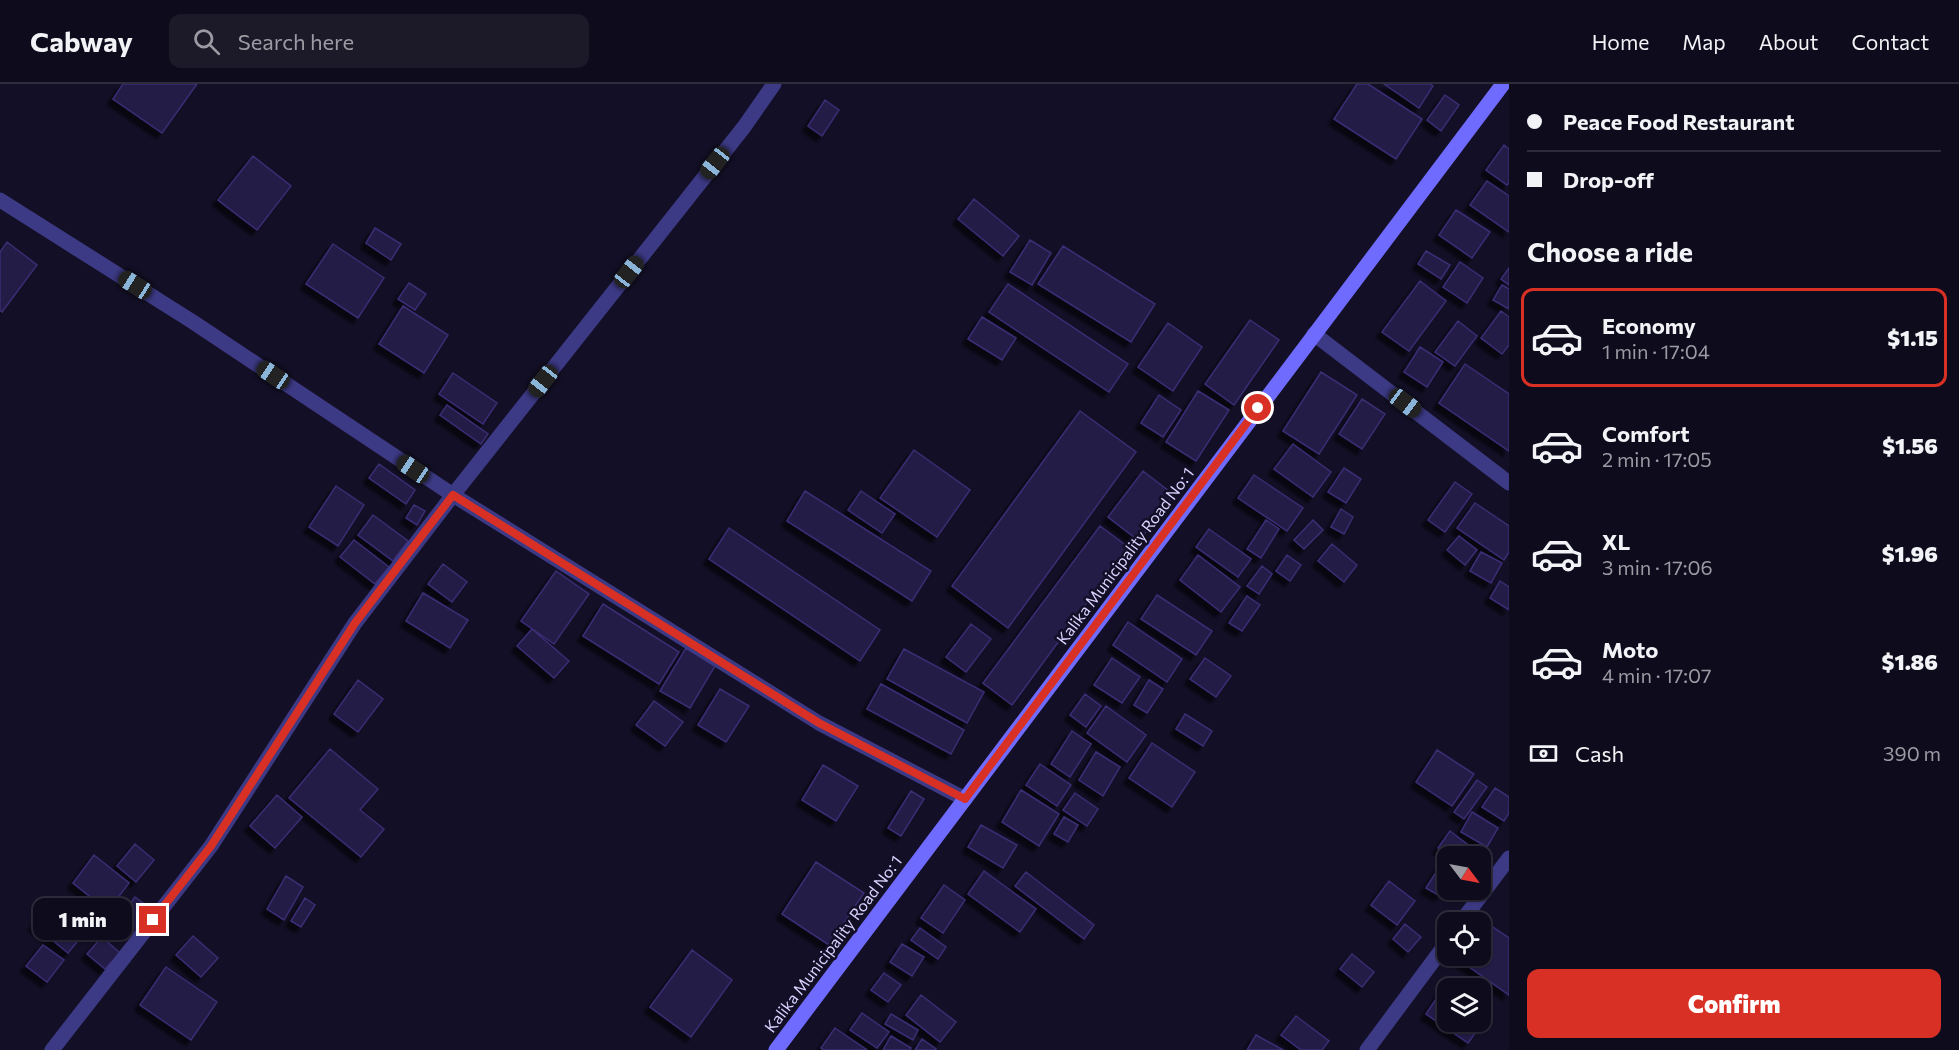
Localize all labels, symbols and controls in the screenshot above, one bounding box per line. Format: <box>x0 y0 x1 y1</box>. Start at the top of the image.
search box <box>169 14 589 68</box>
text: Cabway <box>30 24 133 58</box>
icon: search <box>190 25 223 58</box>
text: Search here <box>238 28 354 55</box>
text: Home <box>1592 29 1649 54</box>
text: Map <box>1682 29 1726 54</box>
text: About <box>1759 29 1818 54</box>
text: Contact <box>1851 29 1929 54</box>
text: Peace Food Restaurant <box>1563 108 1794 135</box>
car <box>697 143 733 183</box>
text: Drop-off <box>1563 166 1654 193</box>
text: Choose a ride <box>1527 235 1693 268</box>
car <box>611 252 647 292</box>
car <box>115 268 155 302</box>
icon: car <box>1530 311 1584 365</box>
text: Economy <box>1602 312 1696 339</box>
text: $1.15 <box>1887 324 1938 351</box>
text: 1 min · 17:04 <box>1602 339 1710 363</box>
car <box>253 357 293 393</box>
car <box>525 361 561 401</box>
car <box>1385 385 1425 421</box>
route start <box>1244 394 1271 421</box>
icon: car <box>1530 419 1584 473</box>
text: Comfort <box>1602 420 1690 447</box>
text: $1.56 <box>1882 432 1938 459</box>
text: 2 min · 17:05 <box>1602 447 1712 471</box>
car <box>393 451 433 487</box>
street label: Kalika Municipality Road No: 1 <box>1052 464 1197 648</box>
icon: car <box>1530 527 1584 581</box>
text: XL <box>1602 528 1630 555</box>
text: $1.96 <box>1882 540 1938 567</box>
text: 3 min · 17:06 <box>1602 555 1713 579</box>
icon: car <box>1530 635 1584 689</box>
text: Moto <box>1602 636 1658 663</box>
text: $1.86 <box>1882 648 1938 675</box>
text: 4 min · 17:07 <box>1602 663 1712 687</box>
icon: cash <box>1527 737 1560 770</box>
text: Cash <box>1575 740 1624 767</box>
text: 390 m <box>1883 741 1941 765</box>
north arrow <box>1437 846 1491 900</box>
map controls <box>1437 846 1491 1032</box>
street label: Kalika Municipality Road No: 1 <box>760 852 905 1036</box>
callout: 1 min <box>33 899 132 941</box>
route end <box>139 906 166 933</box>
text: 1 min <box>58 907 107 931</box>
button: locate <box>1437 912 1491 966</box>
button: Confirm <box>1527 969 1941 1038</box>
button: layers <box>1437 978 1491 1032</box>

